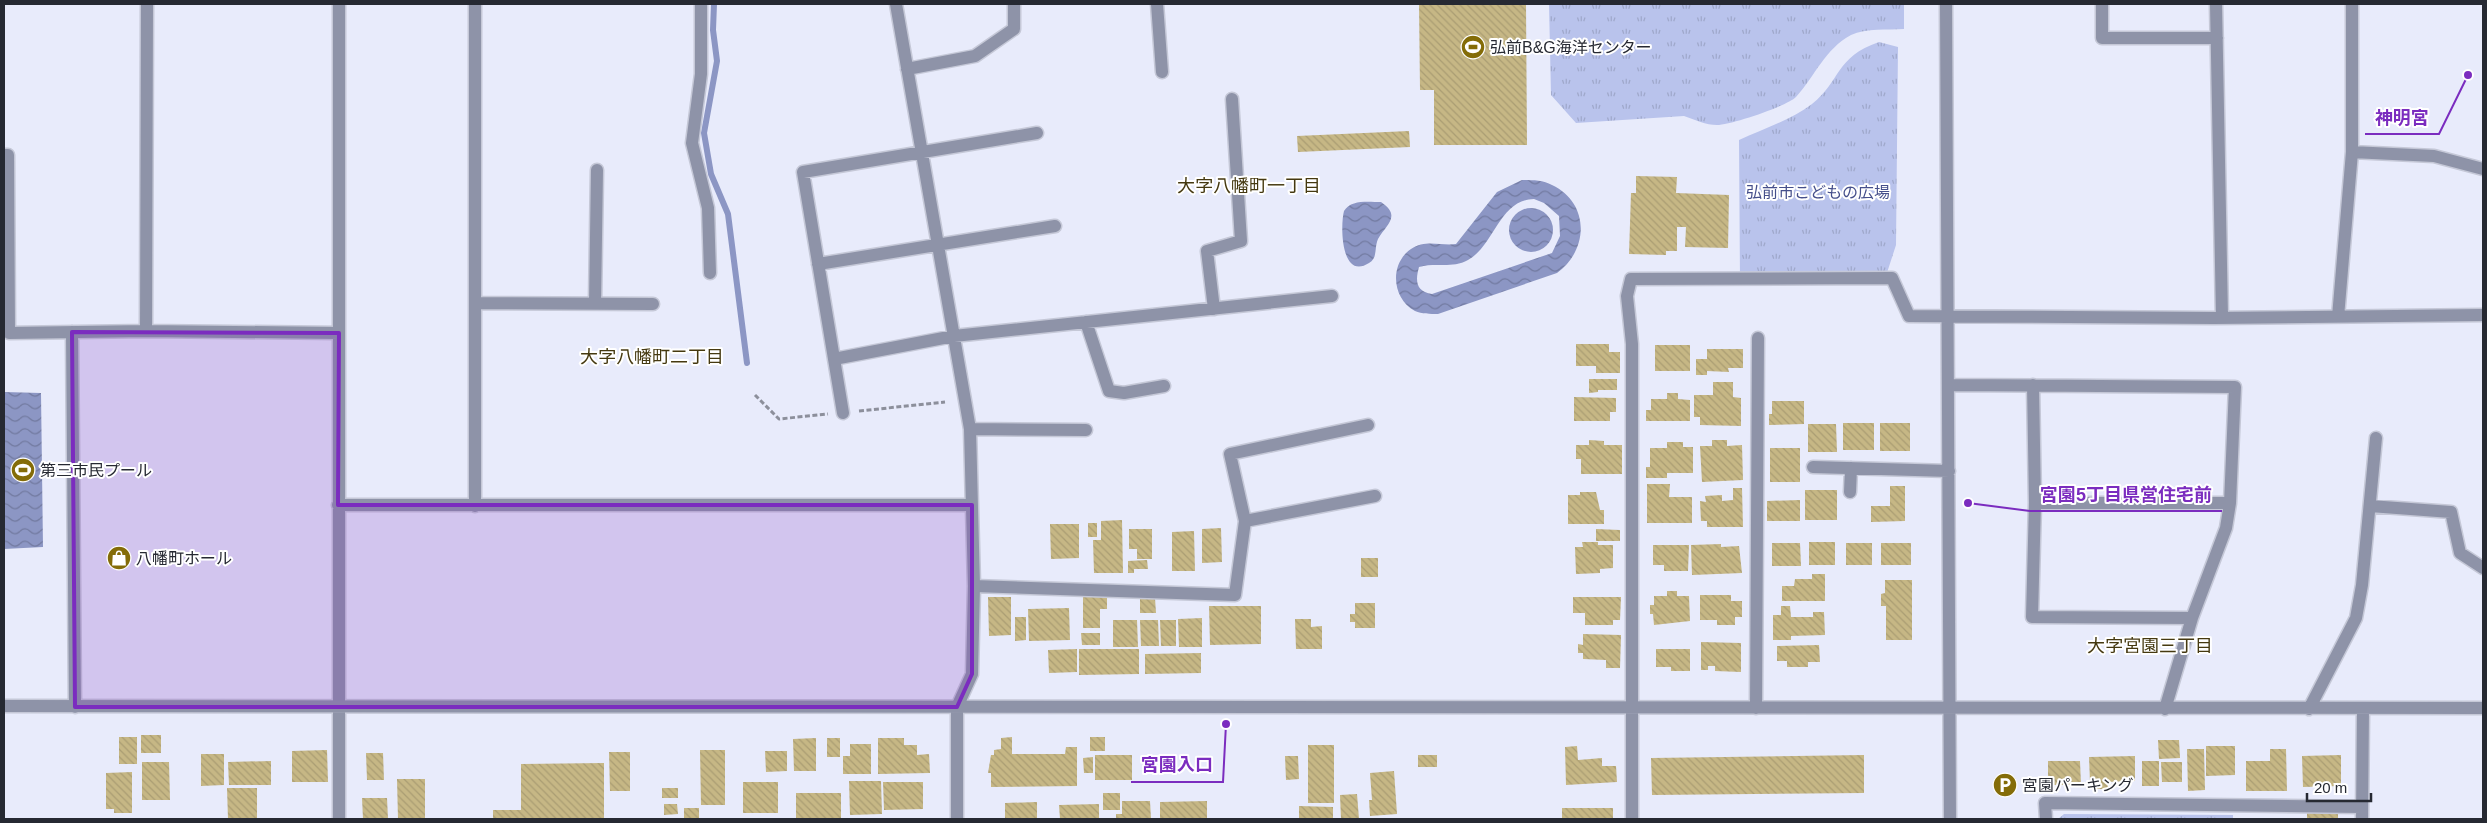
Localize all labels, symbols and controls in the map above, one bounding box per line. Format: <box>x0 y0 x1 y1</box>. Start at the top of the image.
sports icon: 弘前B&G海洋センター <box>1460 34 1486 60</box>
place label: 弘前B&G海洋センター <box>1490 39 1652 56</box>
callout: 神明宮 <box>2365 101 2439 134</box>
text: 神明宮 <box>2375 108 2429 128</box>
district label: 大字八幡町一丁目 <box>1177 176 1321 196</box>
park label: 弘前市こどもの広場 <box>1746 184 1890 201</box>
district label: 大字八幡町二丁目 <box>580 347 724 367</box>
sports icon: 第三市民プール <box>10 457 36 483</box>
place label: 第三市民プール <box>40 462 152 479</box>
callout: 宮園5丁目県営住宅前 <box>2030 478 2222 511</box>
text: 宮園5丁目県営住宅前 <box>2040 485 2212 505</box>
shop icon: 八幡町ホール <box>106 545 132 571</box>
place label: 八幡町ホール <box>136 550 232 567</box>
district label: 大字宮園三丁目 <box>2087 636 2213 656</box>
callout: 宮園入口 <box>1131 749 1223 782</box>
text: 宮園入口 <box>1141 755 1213 775</box>
scale bar <box>2307 770 2371 802</box>
parking icon: 宮園パーキング <box>1992 772 2018 798</box>
place label: 宮園パーキング <box>2022 777 2134 794</box>
text: 20 m <box>2314 779 2347 796</box>

